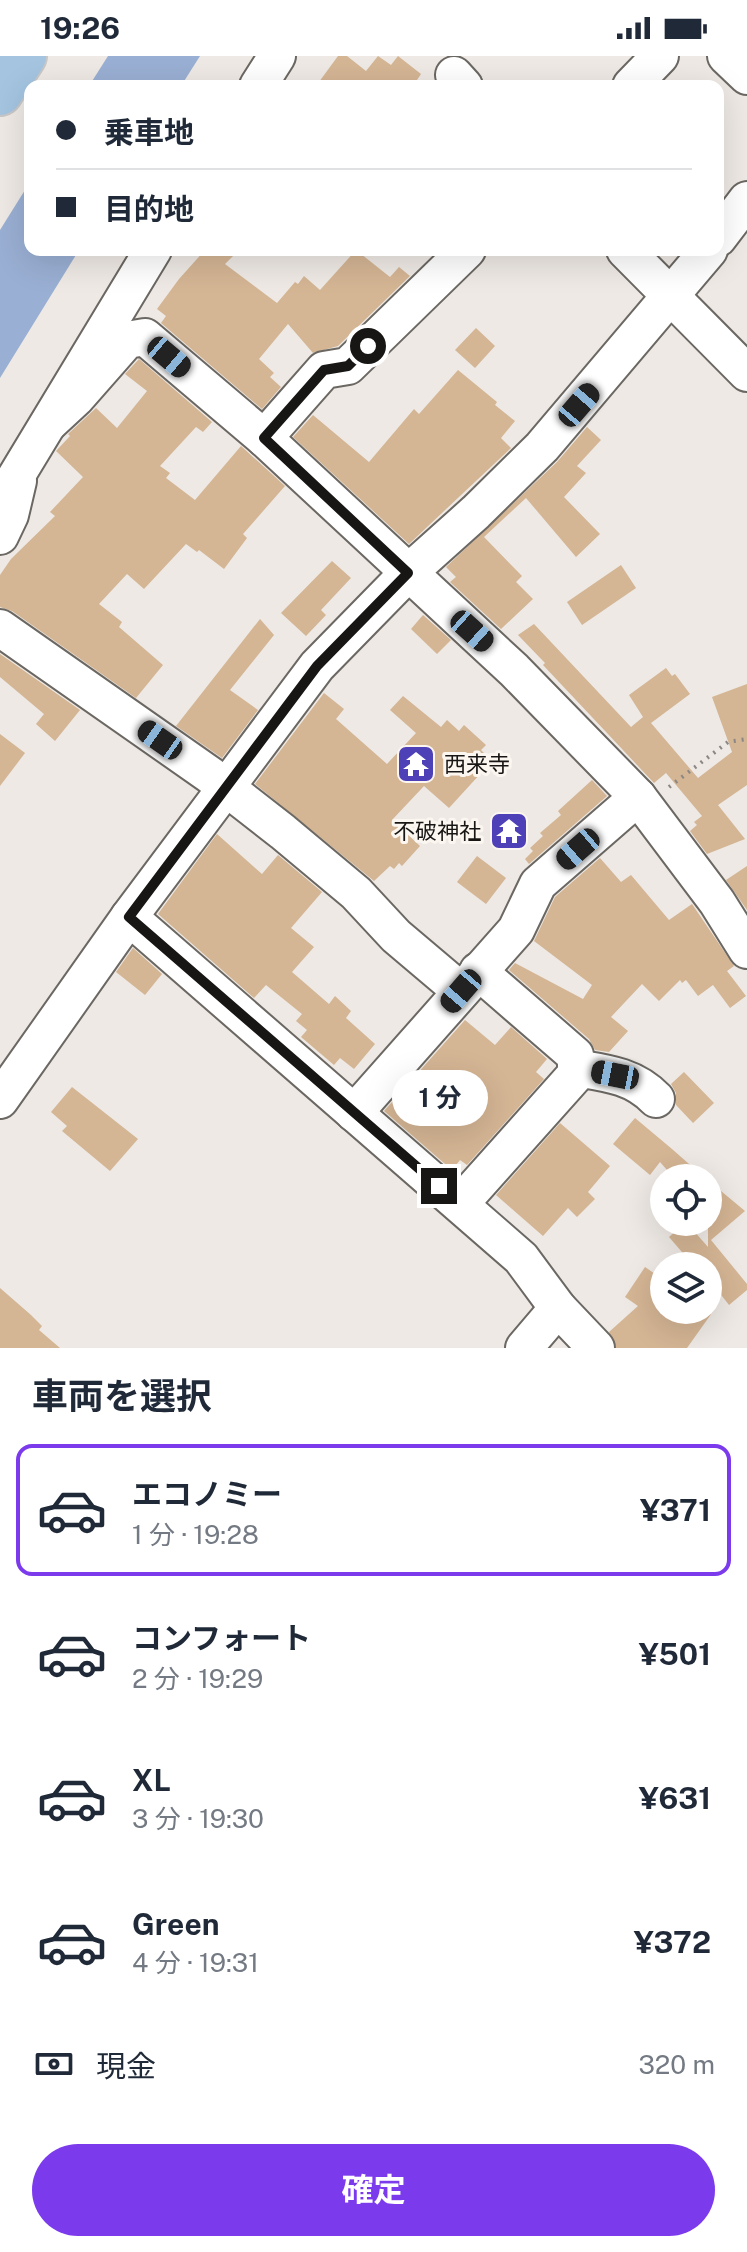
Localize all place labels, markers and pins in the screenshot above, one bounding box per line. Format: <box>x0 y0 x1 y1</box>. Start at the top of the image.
temple icon: 西来寺 <box>395 743 437 785</box>
place label: 西来寺 <box>444 751 510 777</box>
temple icon: 不破神社 <box>488 810 530 852</box>
place label: 不破神社 <box>393 818 481 844</box>

